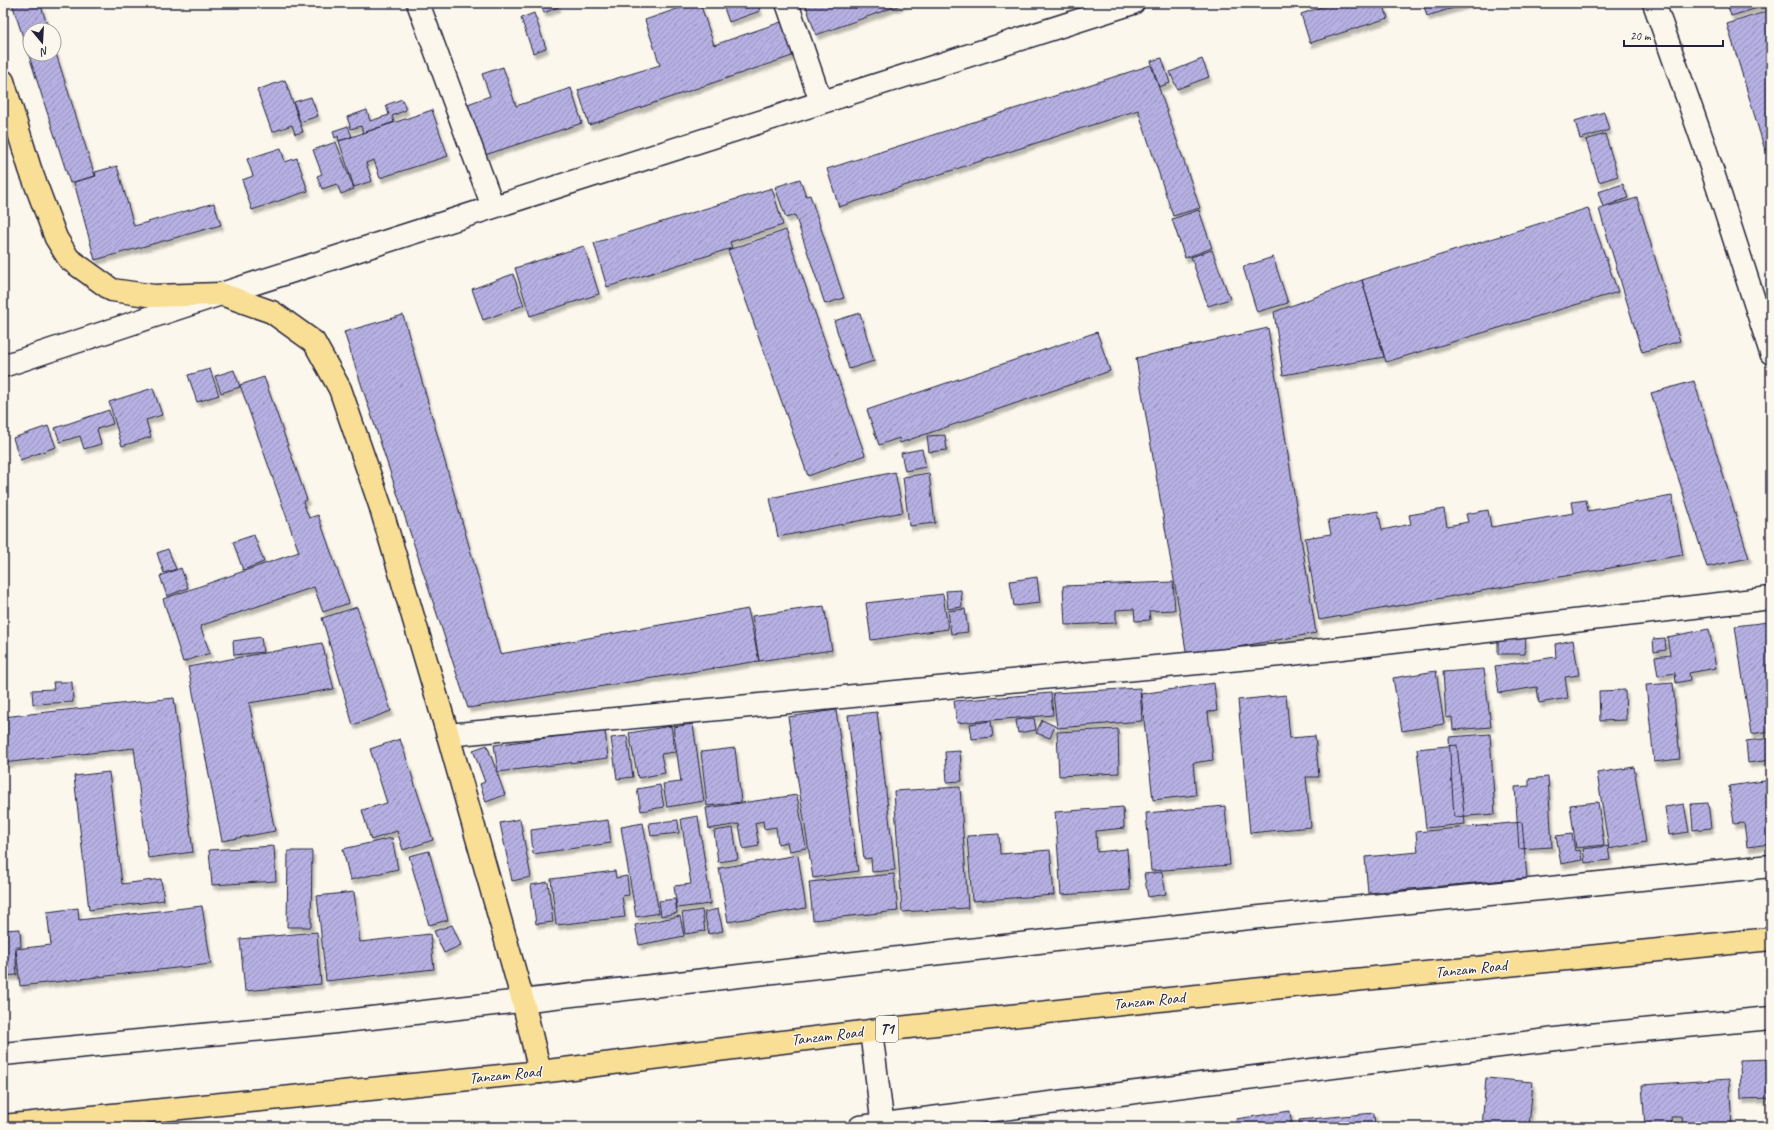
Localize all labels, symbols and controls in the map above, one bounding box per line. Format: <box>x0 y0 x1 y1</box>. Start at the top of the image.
north arrow <box>22 22 62 62</box>
scale bar <box>1624 22 1723 48</box>
text: 20 m <box>1630 28 1652 44</box>
text: N <box>38 44 50 60</box>
street label: Tanzam Road <box>1434 955 1510 983</box>
street label: Tanzam Road <box>1112 987 1188 1015</box>
road number: T1 <box>876 1016 898 1042</box>
street label: Tanzam Road <box>790 1021 867 1050</box>
street label: Tanzam Road <box>468 1061 544 1089</box>

